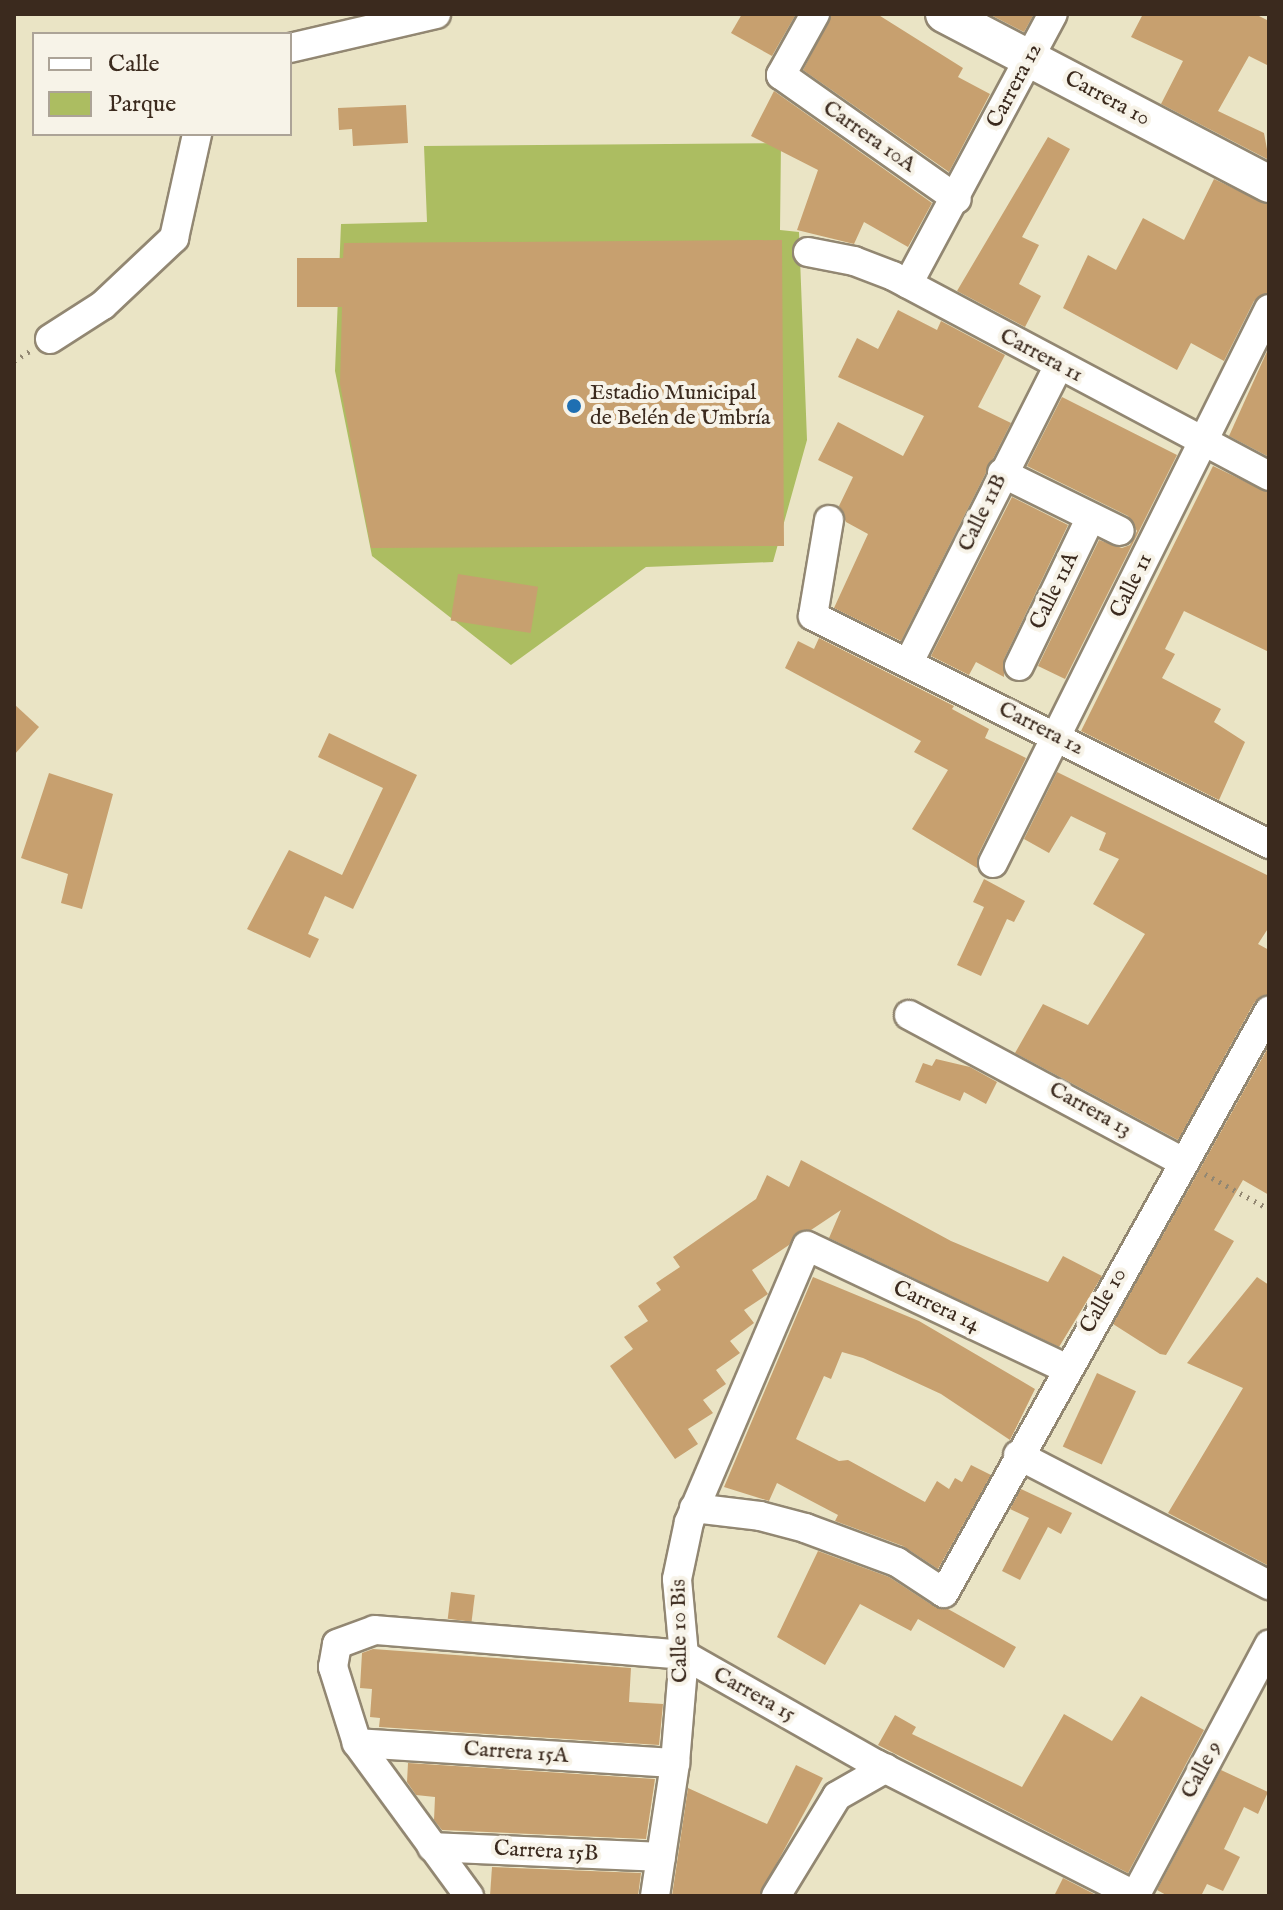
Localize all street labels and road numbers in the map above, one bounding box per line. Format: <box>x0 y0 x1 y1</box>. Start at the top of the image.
street label: Carrera 12 <box>982 39 1048 133</box>
street label: Carrera 10 <box>1060 66 1154 132</box>
street label: Carrera 10A <box>817 95 921 179</box>
street label: Carrera 11 <box>995 323 1087 389</box>
street label: Calle 11B <box>953 470 1013 556</box>
street label: Calle 11A <box>1025 548 1085 634</box>
street label: Calle 11 <box>1105 549 1159 623</box>
street label: Carrera 12 <box>994 696 1088 762</box>
street label: Carrera 13 <box>1044 1077 1136 1143</box>
street label: Calle 10 <box>1075 1264 1133 1338</box>
street label: Carrera 14 <box>888 1275 984 1339</box>
street label: Calle 10 Bis <box>666 1579 694 1683</box>
street label: Carrera 15 <box>708 1662 800 1728</box>
street label: Carrera 15A <box>463 1736 569 1770</box>
street label: Calle 9 <box>1176 1737 1228 1803</box>
street label: Carrera 15B <box>493 1836 599 1868</box>

